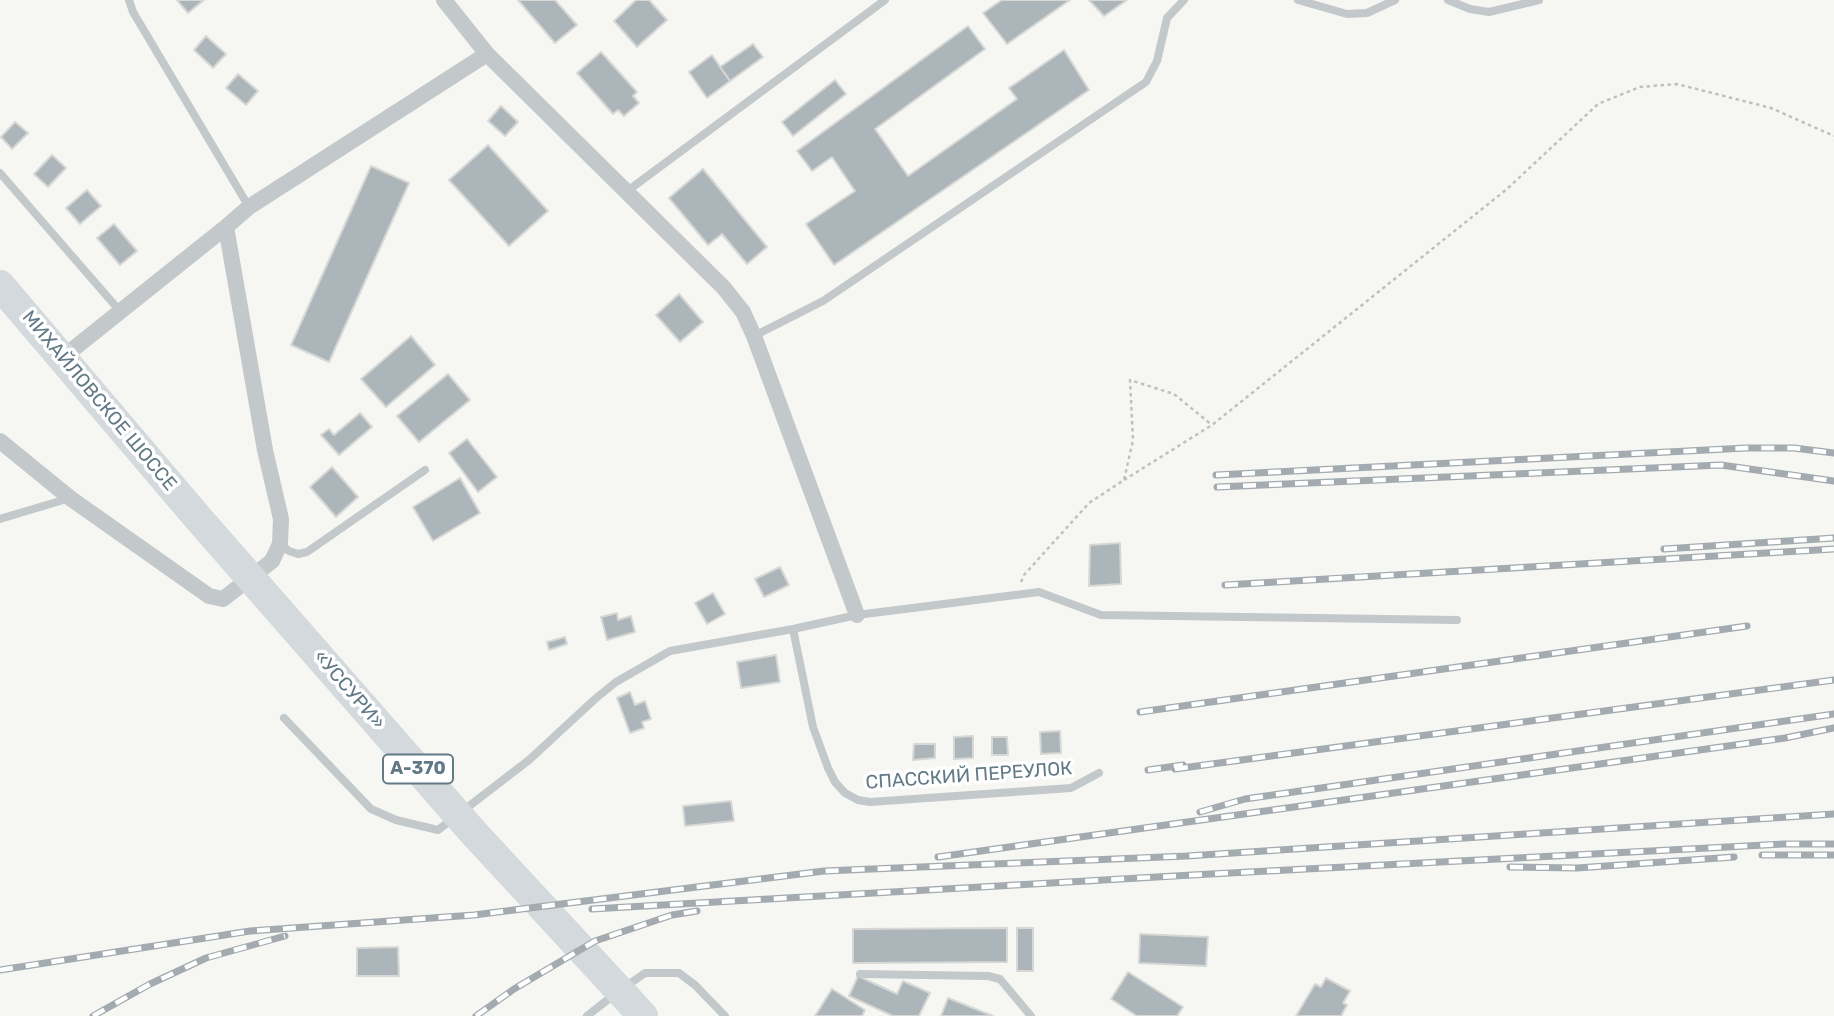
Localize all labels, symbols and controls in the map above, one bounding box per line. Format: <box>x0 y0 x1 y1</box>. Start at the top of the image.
street label: МИХАЙЛОВСКОЕ ШОССЕ <box>17 306 181 496</box>
street label: «УССУРИ» <box>309 646 389 734</box>
road number: А-370 <box>383 754 453 784</box>
street label: СПАССКИЙ ПЕРЕУЛОК <box>865 757 1073 795</box>

